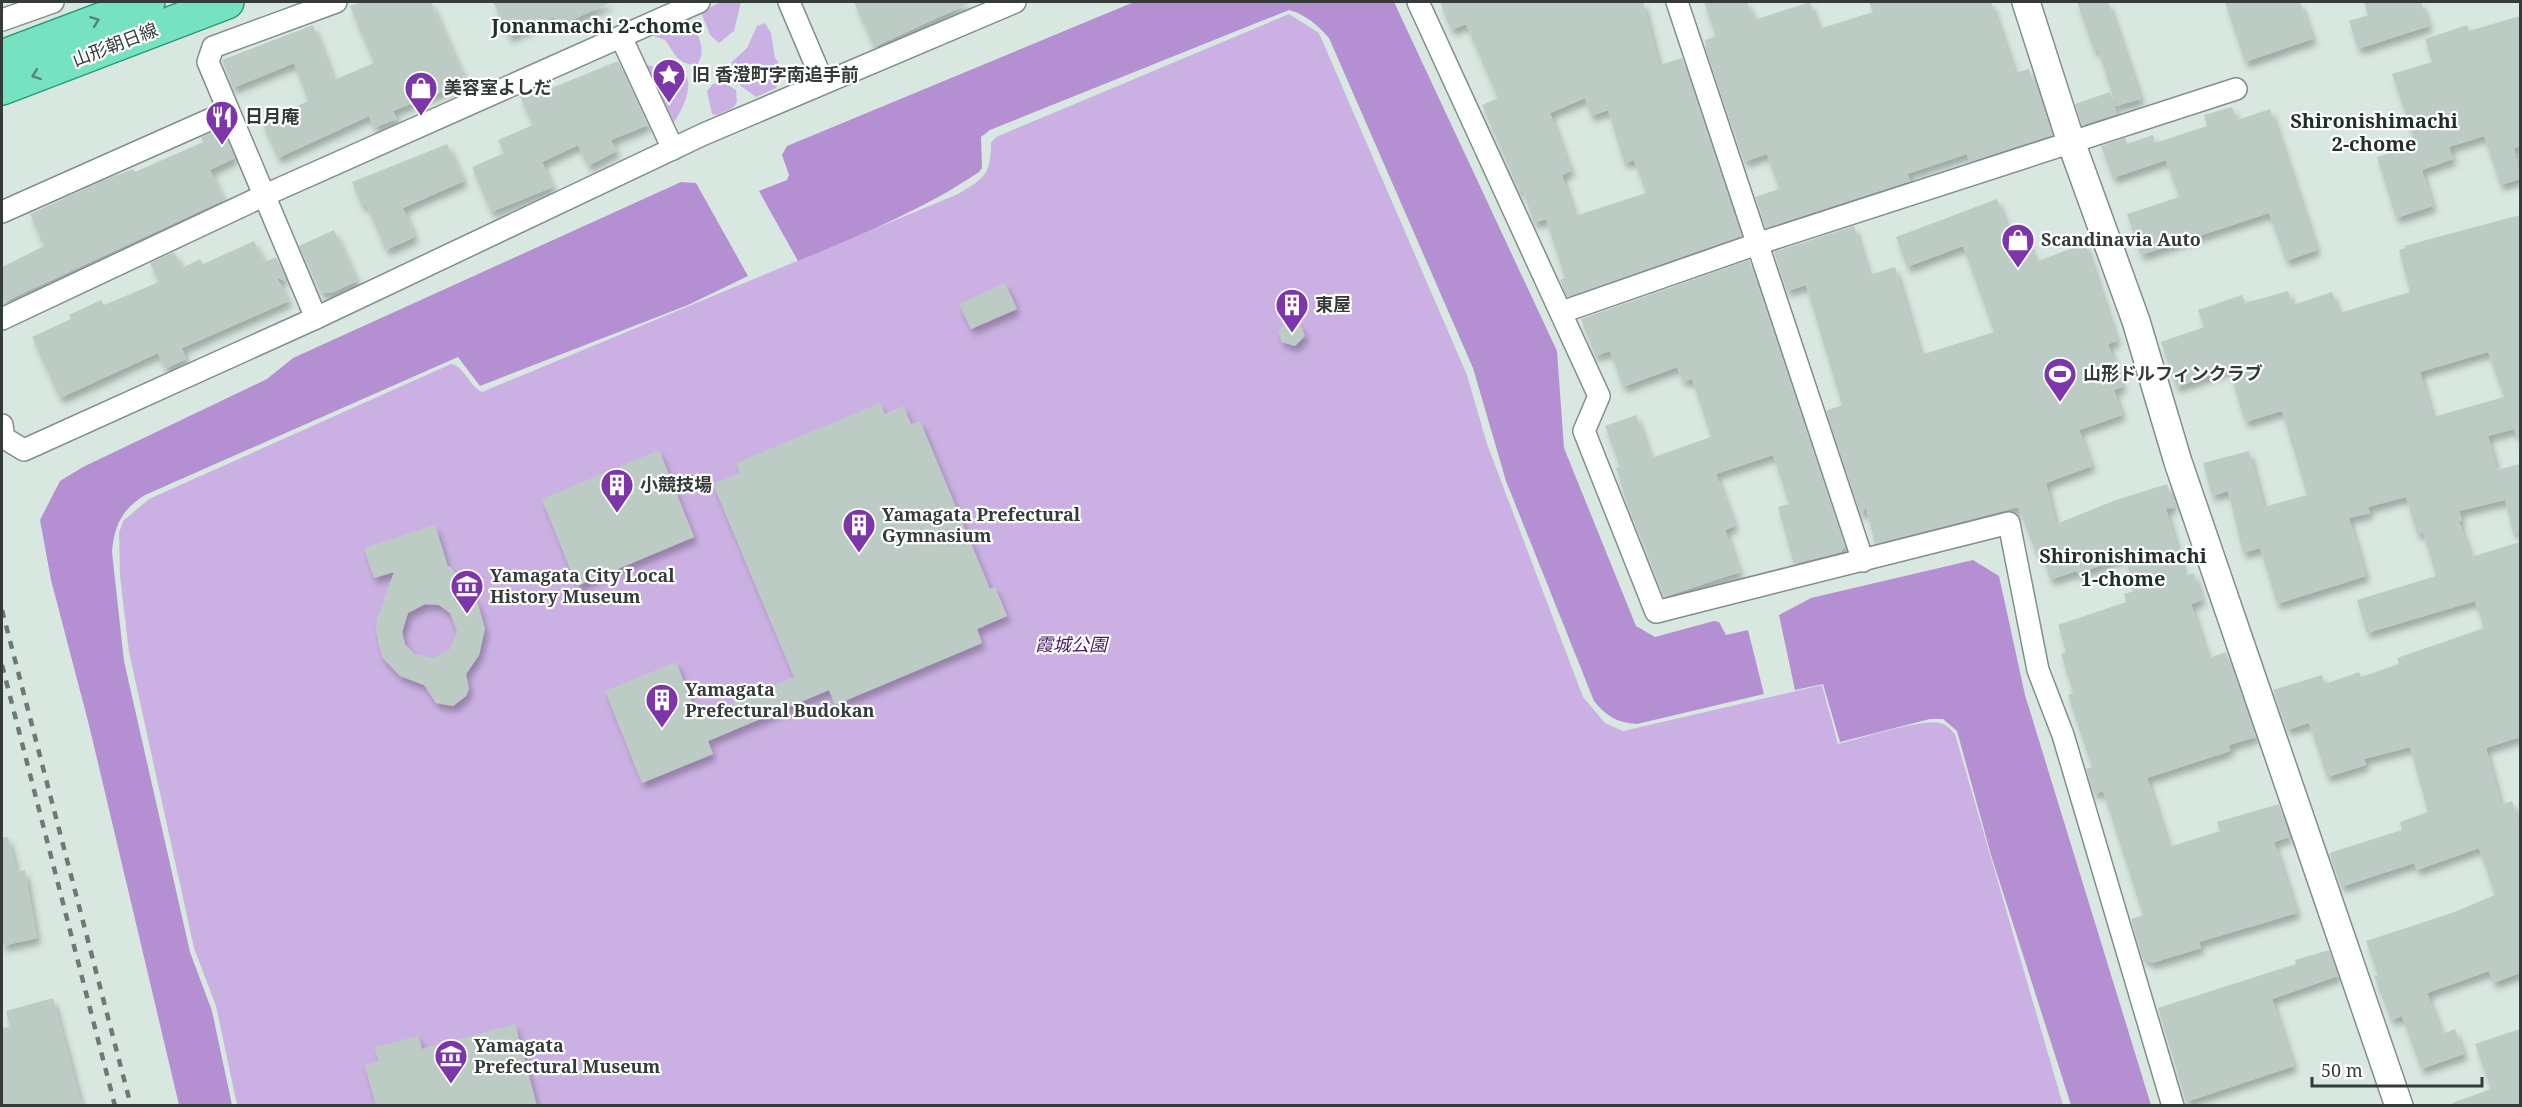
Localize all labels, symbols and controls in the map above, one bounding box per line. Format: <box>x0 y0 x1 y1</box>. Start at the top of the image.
district label: Jonanmachi 2-chome <box>490 12 703 39</box>
one-way arrow <box>90 16 100 29</box>
street label: 山形朝日線 <box>68 17 161 71</box>
place icon: 旧 香澄町字南追手前 <box>651 57 687 104</box>
place label: 旧 香澄町字南追手前 <box>692 62 859 86</box>
one-way arrow <box>31 68 42 80</box>
shop icon: 美容室よしだ <box>403 70 439 117</box>
place label: 美容室よしだ <box>444 75 552 99</box>
restaurant icon: 日月庵 <box>204 99 240 146</box>
place label: 日月庵 <box>245 104 299 128</box>
district label: Shironishimachi 2-chome <box>2290 107 2458 157</box>
shop icon: Scandinavia Auto <box>2000 222 2036 269</box>
place label: Scandinavia Auto <box>2041 227 2201 251</box>
building icon: 東屋 <box>1274 287 1310 334</box>
place label: 東屋 <box>1315 292 1351 316</box>
sports icon: 山形ドルフィンクラブ <box>2042 356 2078 403</box>
place label: 山形ドルフィンクラブ <box>2083 361 2263 385</box>
building icon: 小競技場 <box>599 467 635 514</box>
place label: 小競技場 <box>640 472 712 496</box>
place label: Yamagata Prefectural Gymnasium <box>882 502 1081 547</box>
building icon: Yamagata Prefectural Gymnasium <box>841 507 877 554</box>
district label: Shironishimachi 1-chome <box>2039 542 2207 592</box>
place label: Yamagata City Local History Museum <box>490 563 675 608</box>
museum icon: Yamagata City Local History Museum <box>449 568 485 615</box>
park label: 霞城公園 <box>1035 632 1110 656</box>
place label: Yamagata Prefectural Budokan <box>685 677 875 722</box>
building icon: Yamagata Prefectural Budokan <box>644 682 680 729</box>
place label: Yamagata Prefectural Museum <box>474 1033 661 1078</box>
museum icon: Yamagata Prefectural Museum <box>433 1038 469 1085</box>
scale bar <box>2312 1050 2482 1088</box>
text: 50 m <box>2321 1058 2363 1082</box>

